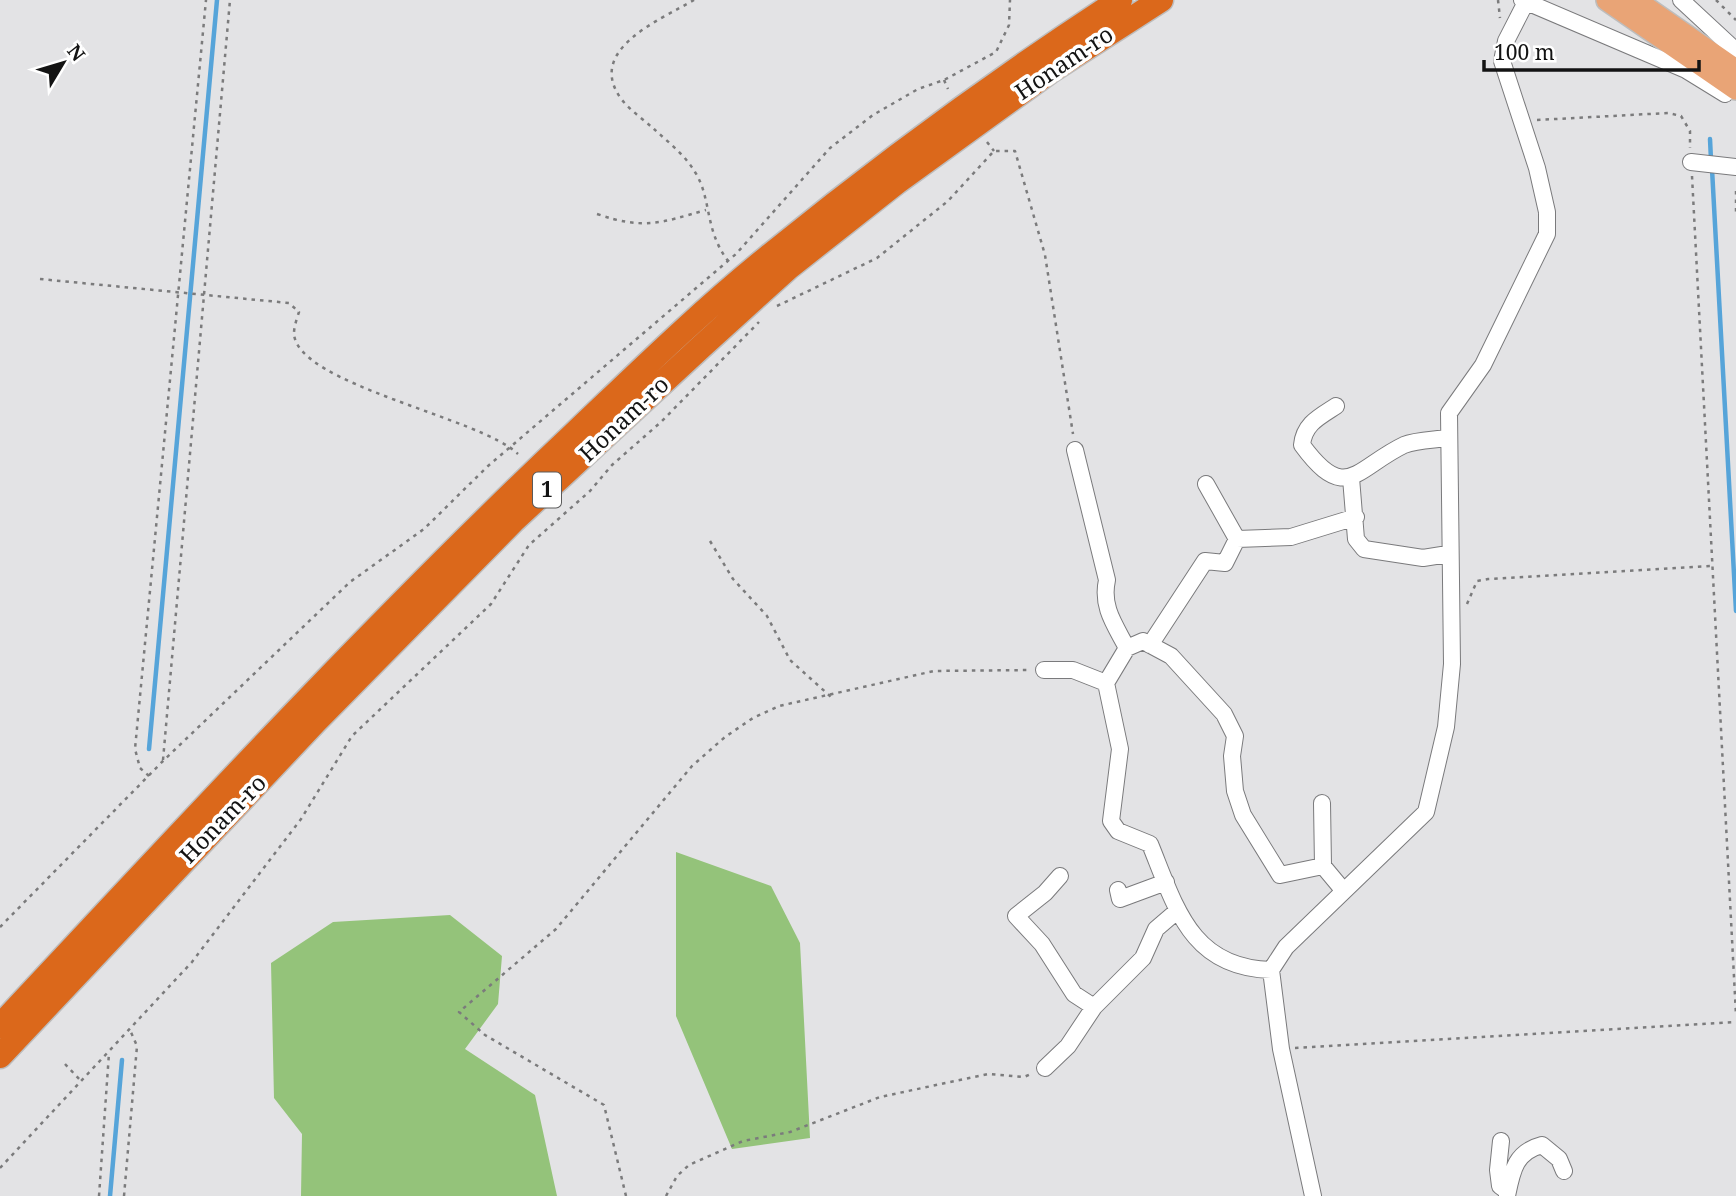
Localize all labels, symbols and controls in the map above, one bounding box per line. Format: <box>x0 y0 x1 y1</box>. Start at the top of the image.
street label: Honam-ro <box>1008 18 1119 107</box>
north arrow <box>28 28 98 98</box>
scale bar <box>1484 28 1699 72</box>
text: 100 m <box>1494 38 1555 66</box>
text: N <box>62 39 91 66</box>
street label: Honam-ro <box>571 368 675 468</box>
road number: 1 <box>533 472 561 508</box>
street label: Honam-ro <box>172 767 273 870</box>

